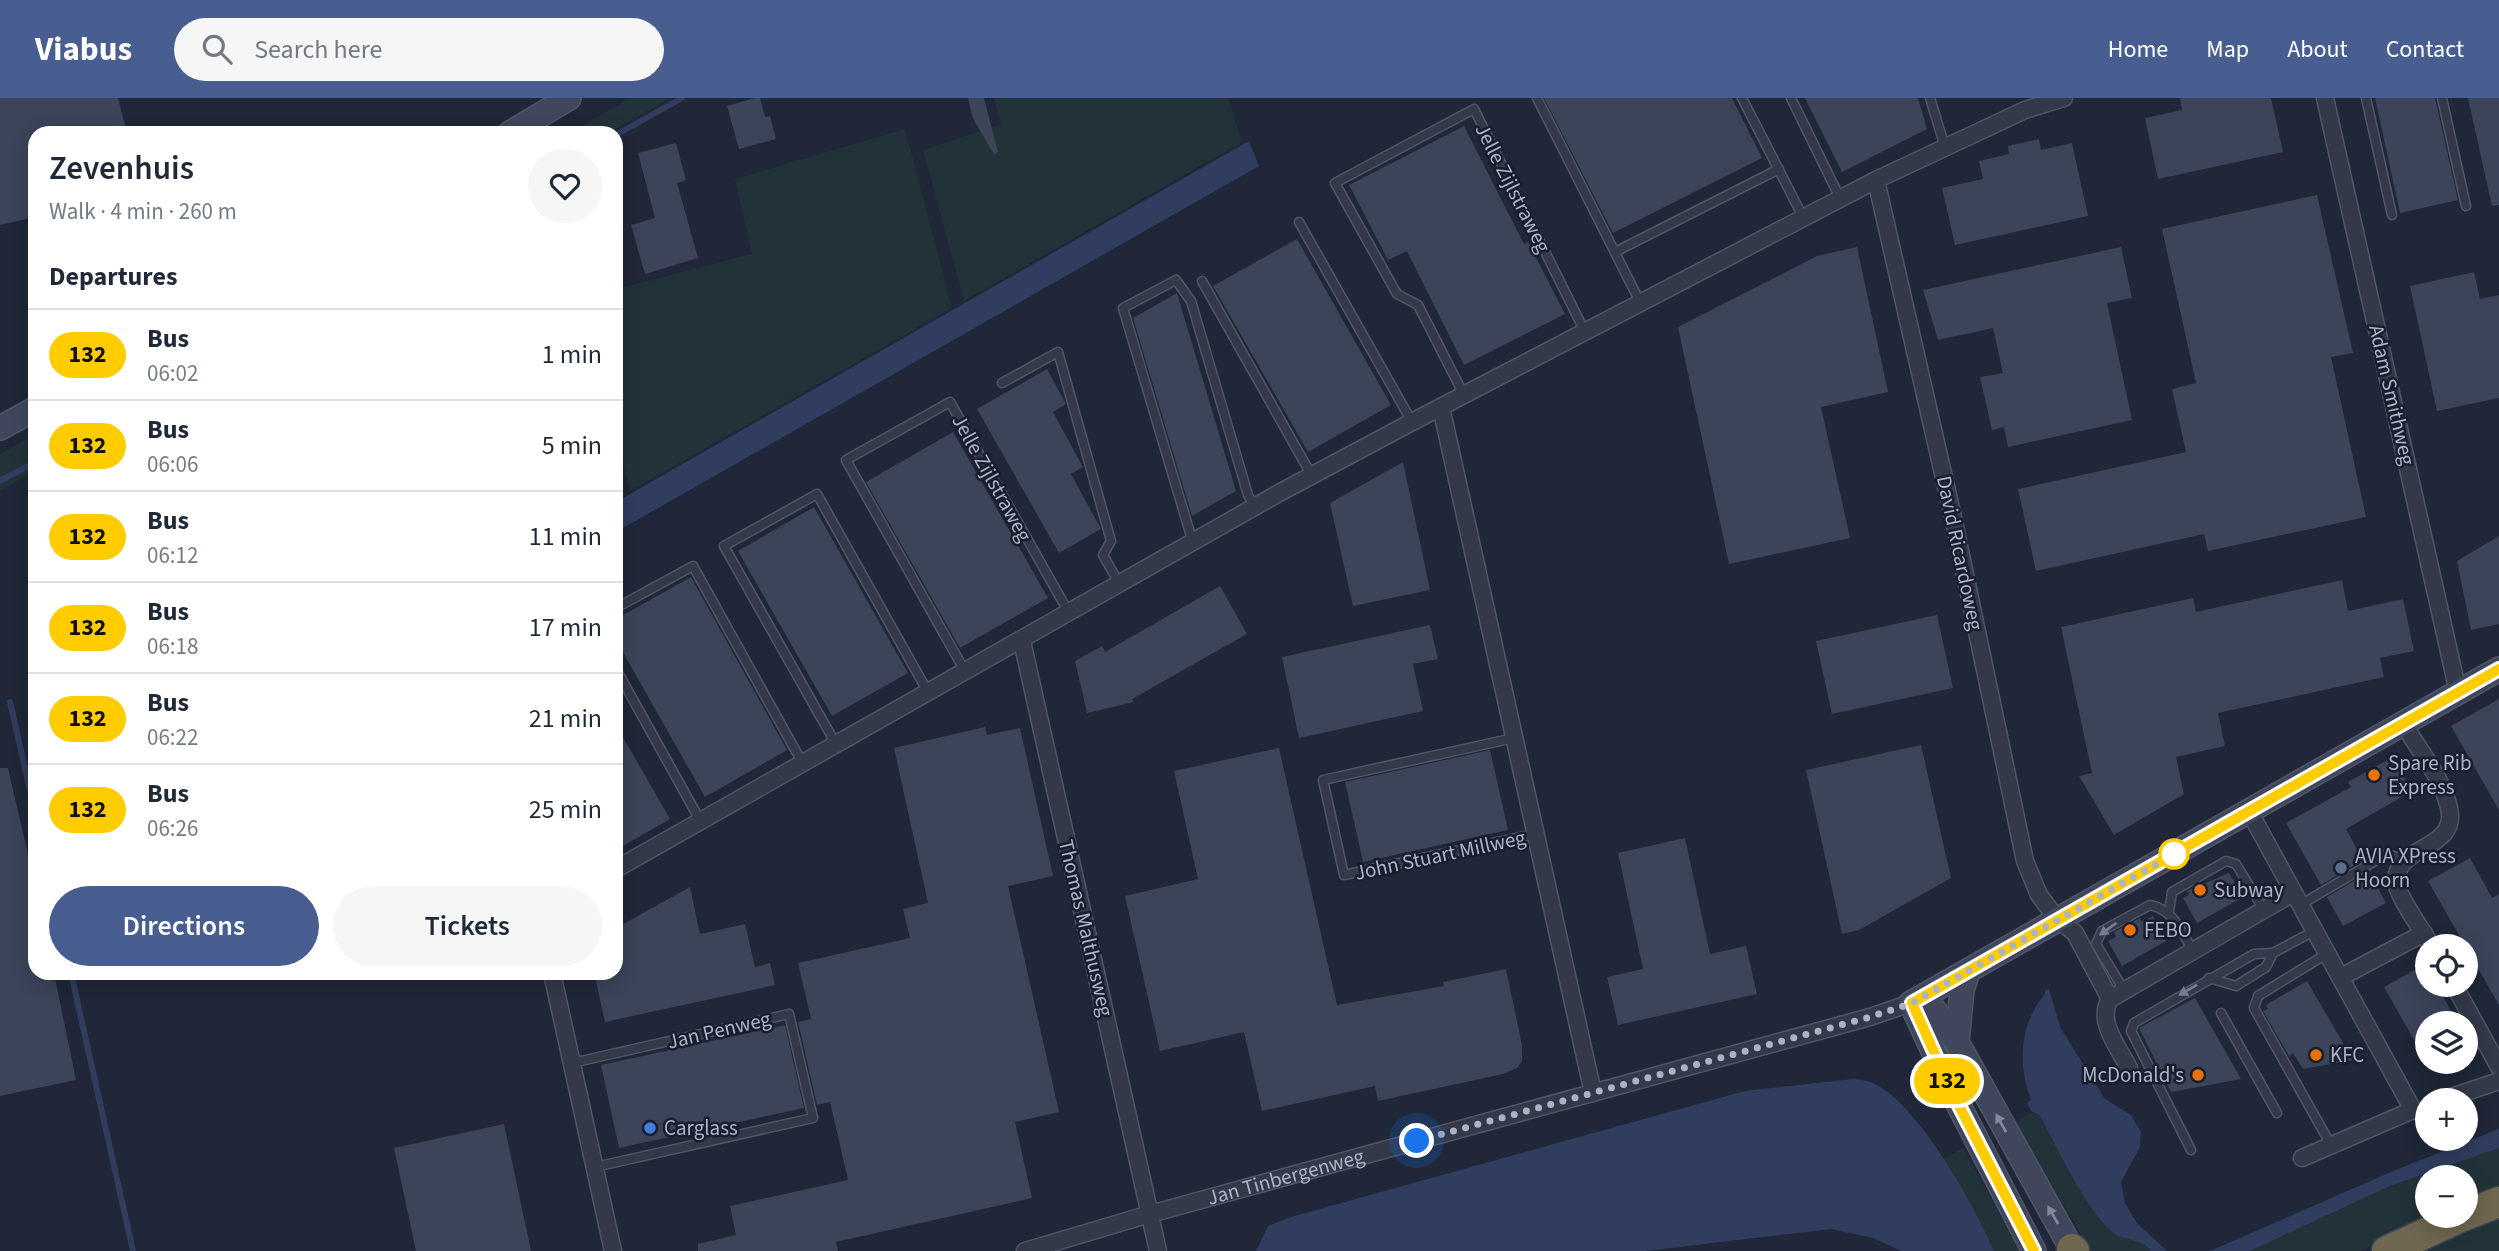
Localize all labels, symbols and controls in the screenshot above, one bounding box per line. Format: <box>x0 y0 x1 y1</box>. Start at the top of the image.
search box <box>174 18 664 81</box>
text: Viabus <box>35 26 132 73</box>
icon: search <box>198 30 236 68</box>
text: Search here <box>254 31 382 68</box>
text: Home <box>2108 32 2168 67</box>
text: Map <box>2206 32 2249 67</box>
text: About <box>2287 32 2348 67</box>
text: Contact <box>2386 32 2464 67</box>
street label: Jelle Zijlstraweg <box>1468 118 1559 258</box>
text: Zevenhuis <box>49 145 194 192</box>
button: heart <box>528 149 602 223</box>
text: Walk · 4 min · 260 m <box>49 195 237 228</box>
text: Departures <box>49 258 177 295</box>
text: Bus <box>147 320 189 357</box>
street label: Adam Smithweg <box>2361 322 2423 469</box>
text: 1 min <box>542 336 602 373</box>
text: 132 <box>68 337 107 372</box>
text: 06:02 <box>147 357 198 390</box>
street label: Jelle Zijlstraweg <box>945 409 1040 548</box>
text: Bus <box>147 411 189 448</box>
text: 5 min <box>542 427 602 464</box>
text: 132 <box>68 428 107 463</box>
text: 06:06 <box>147 448 198 481</box>
street label: David Ricardoweg <box>1929 473 1991 633</box>
text: Bus <box>147 502 189 539</box>
text: 11 min <box>529 518 602 555</box>
text: 132 <box>68 519 107 554</box>
text: 06:12 <box>147 539 198 572</box>
text: Bus <box>147 593 189 630</box>
text: 17 min <box>529 609 602 646</box>
text: 132 <box>68 610 107 645</box>
text: 06:18 <box>147 630 198 663</box>
text: Bus <box>147 684 189 721</box>
text: 21 min <box>529 700 602 737</box>
text: 132 <box>68 701 107 736</box>
text: 06:22 <box>147 721 198 754</box>
place label: Spare Rib Express <box>2388 748 2472 802</box>
marker: Spare Rib Express <box>2366 767 2382 783</box>
text: Bus <box>147 775 189 812</box>
text: 25 min <box>529 791 602 828</box>
text: 132 <box>68 792 107 827</box>
text: 06:26 <box>147 812 198 845</box>
street label: John Stuart Millweg <box>1352 822 1529 888</box>
street label: Thomas Malthusweg <box>1051 837 1121 1020</box>
unlabelled marker <box>2159 839 2189 869</box>
place label: AVIA XPress Hoorn <box>2355 841 2456 895</box>
marker: AVIA XPress Hoorn <box>2333 860 2349 876</box>
place label: Subway <box>2214 875 2284 905</box>
marker: Subway <box>2192 882 2208 898</box>
button: Directions <box>49 886 319 966</box>
button: Tickets <box>333 886 602 966</box>
place label: FEBO <box>2144 915 2192 945</box>
one-way arrow <box>2099 922 2117 936</box>
marker: FEBO <box>2122 922 2138 938</box>
map controls <box>2415 934 2478 1228</box>
button: locate <box>2415 934 2478 997</box>
one-way arrow <box>2178 984 2197 997</box>
street label: Jan Penweg <box>664 1003 774 1056</box>
button: layers <box>2415 1011 2478 1074</box>
place label: KFC <box>2330 1040 2364 1070</box>
marker: KFC <box>2308 1047 2324 1063</box>
line badge: 132 <box>1907 1058 1987 1104</box>
place label: McDonald's <box>2082 1060 2184 1090</box>
text: 132 <box>1928 1063 1966 1098</box>
marker: McDonald's <box>2190 1067 2206 1083</box>
button: + <box>2415 1088 2478 1151</box>
place label: Carglass <box>664 1113 738 1143</box>
one-way arrow <box>1995 1113 2007 1132</box>
marker: Carglass <box>642 1120 658 1136</box>
your location <box>1399 1123 1434 1158</box>
street label: Jan Tinbergenweg <box>1204 1141 1368 1213</box>
button: − <box>2415 1165 2478 1228</box>
one-way arrow <box>2047 1206 2059 1225</box>

